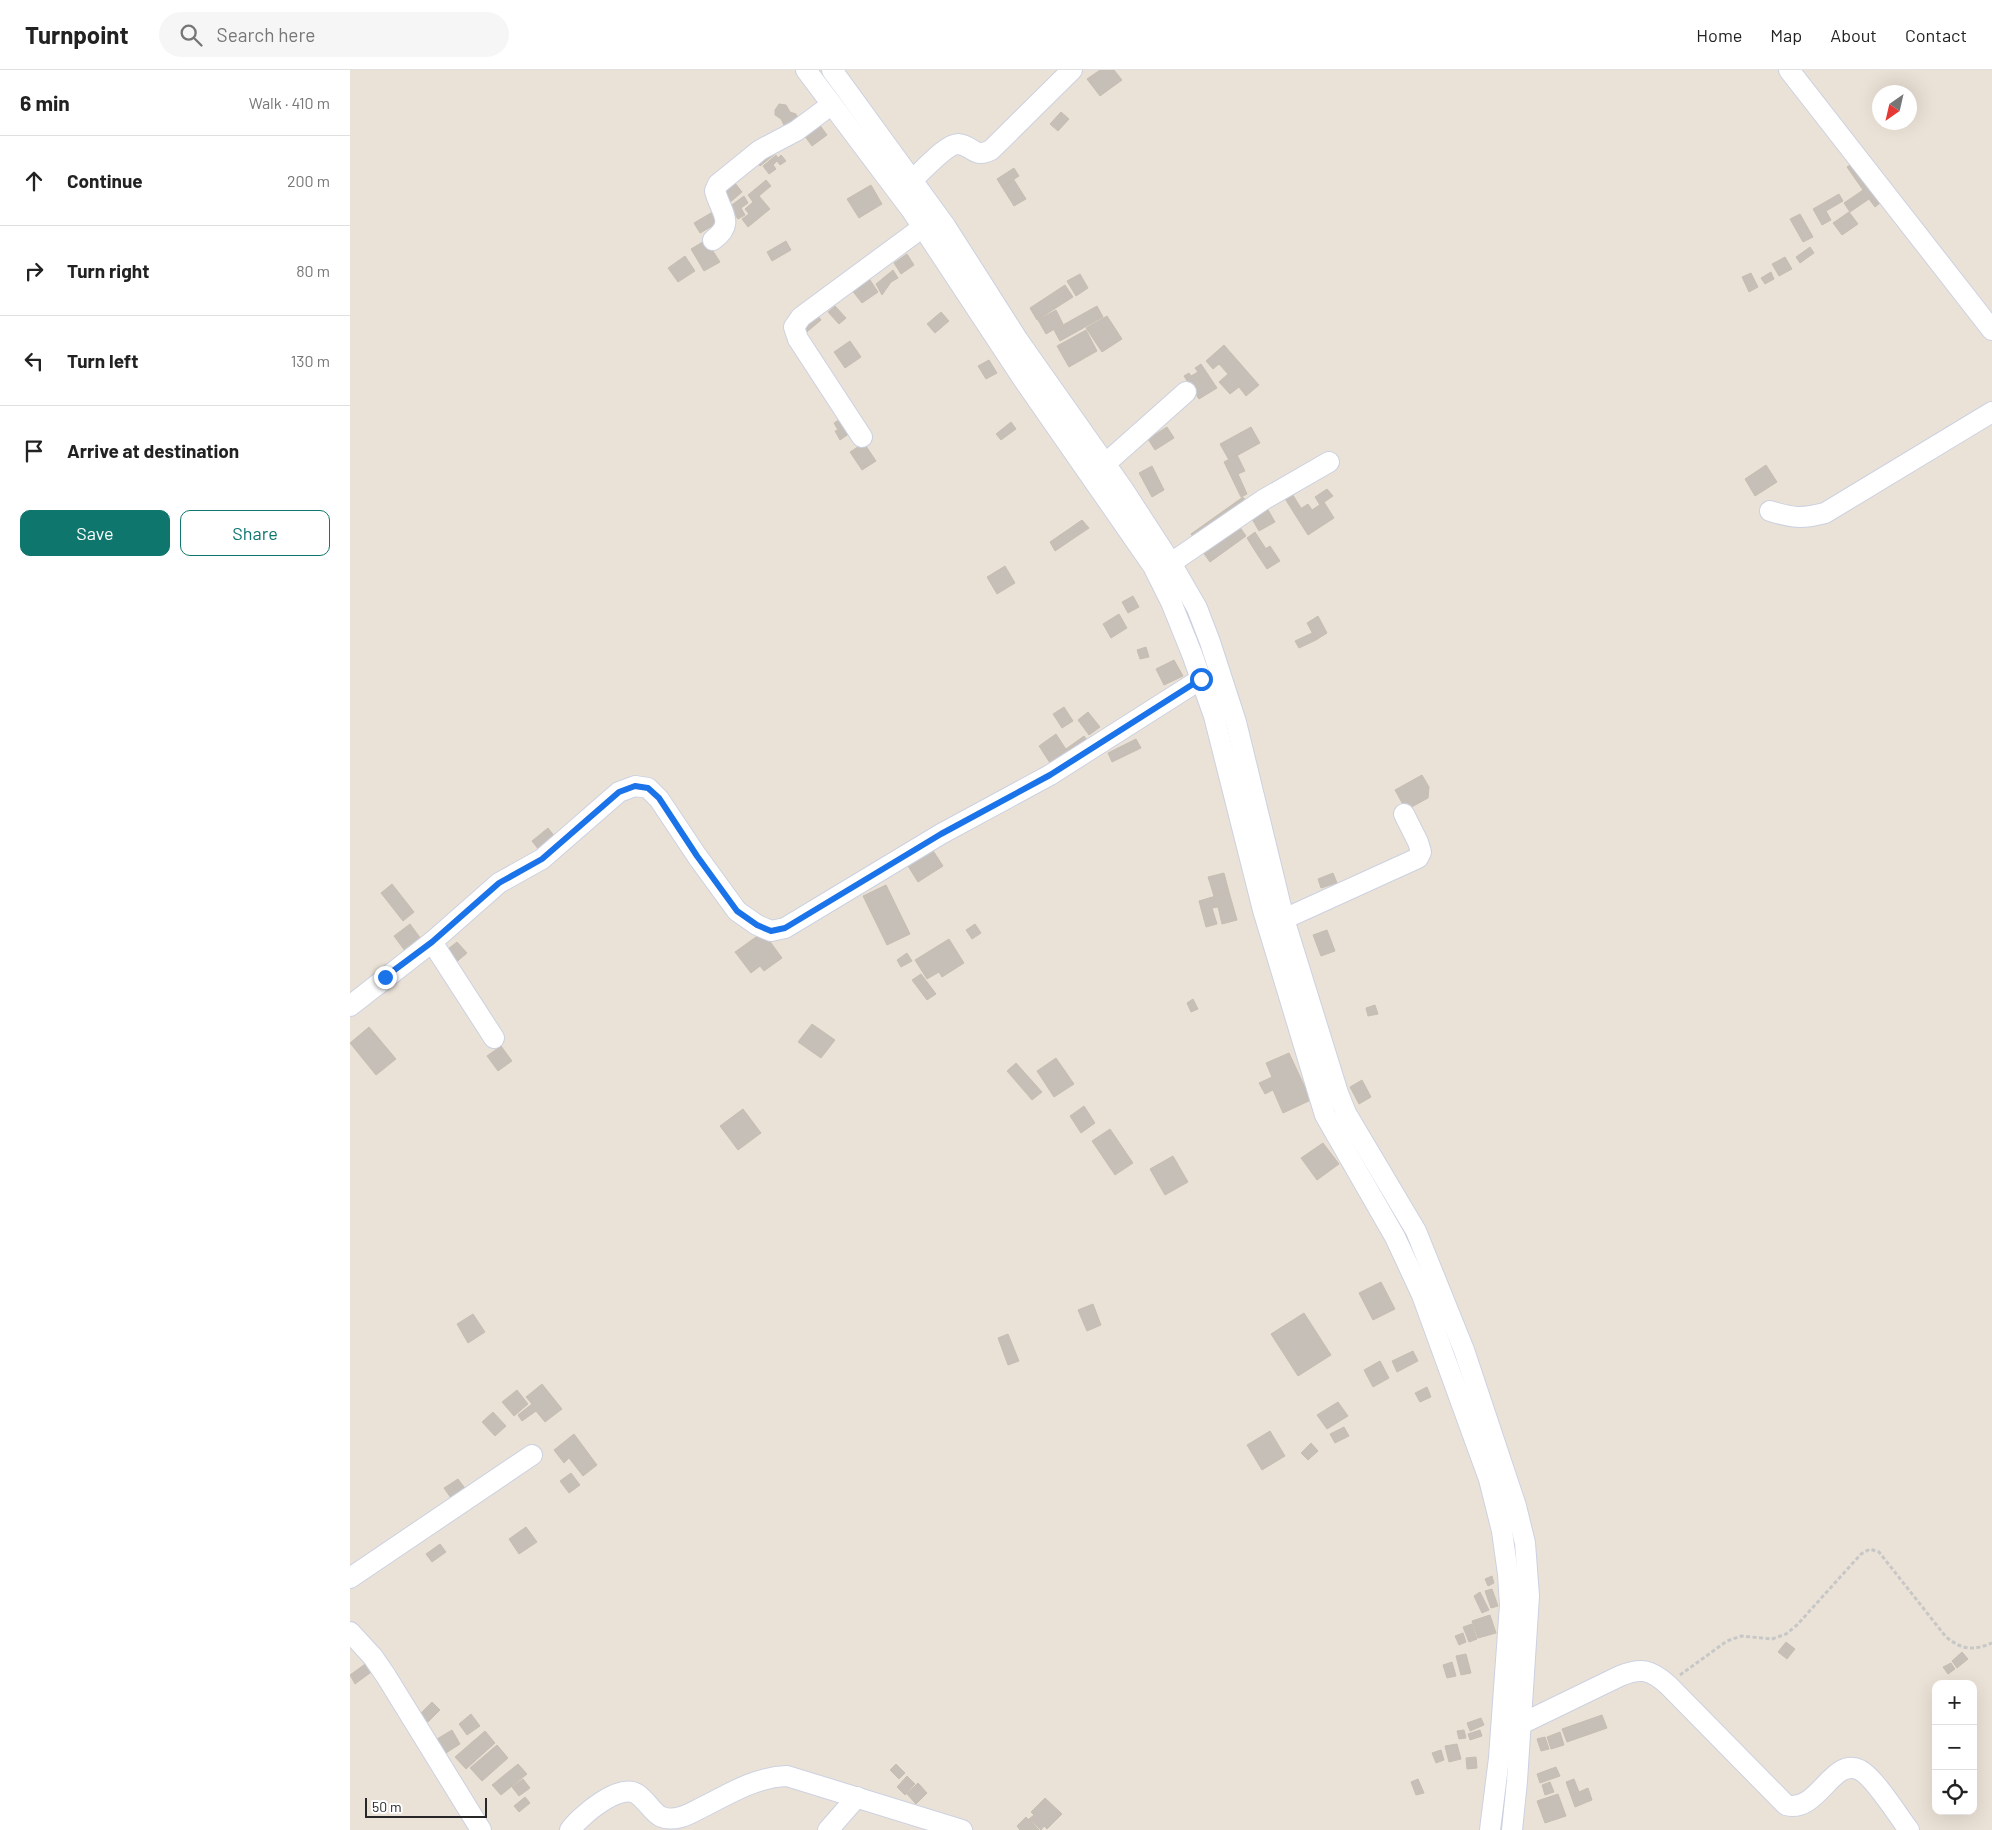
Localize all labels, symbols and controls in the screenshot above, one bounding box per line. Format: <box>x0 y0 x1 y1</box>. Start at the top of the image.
search box <box>159 12 509 57</box>
text: Turnpoint <box>25 20 129 49</box>
icon: search <box>177 21 205 49</box>
text: Search here <box>217 23 315 46</box>
text: Home <box>1696 24 1742 46</box>
text: Map <box>1770 24 1802 46</box>
text: About <box>1830 24 1877 46</box>
text: Contact <box>1905 24 1967 46</box>
north arrow <box>1872 85 1917 130</box>
text: 6 min <box>20 90 70 115</box>
text: Walk · 410 m <box>249 93 330 112</box>
icon: ahead <box>20 167 48 195</box>
text: Continue <box>67 169 143 192</box>
text: 200 m <box>287 171 330 190</box>
icon: right <box>20 257 48 285</box>
text: Turn right <box>67 259 149 282</box>
text: 80 m <box>296 261 330 280</box>
icon: left <box>20 347 48 375</box>
text: Turn left <box>67 349 138 372</box>
text: 130 m <box>291 351 330 370</box>
icon: arrive <box>20 437 48 465</box>
text: Arrive at destination <box>67 439 239 462</box>
button: Save <box>20 510 170 556</box>
button: Share <box>180 510 330 556</box>
route start <box>1190 668 1213 691</box>
route end <box>374 966 397 989</box>
map controls <box>1932 1680 1977 1815</box>
button: + <box>1932 1680 1977 1725</box>
button: − <box>1932 1725 1977 1770</box>
button: locate <box>1932 1770 1977 1815</box>
scale bar <box>365 1795 488 1818</box>
text: 50 m <box>372 1798 401 1815</box>

